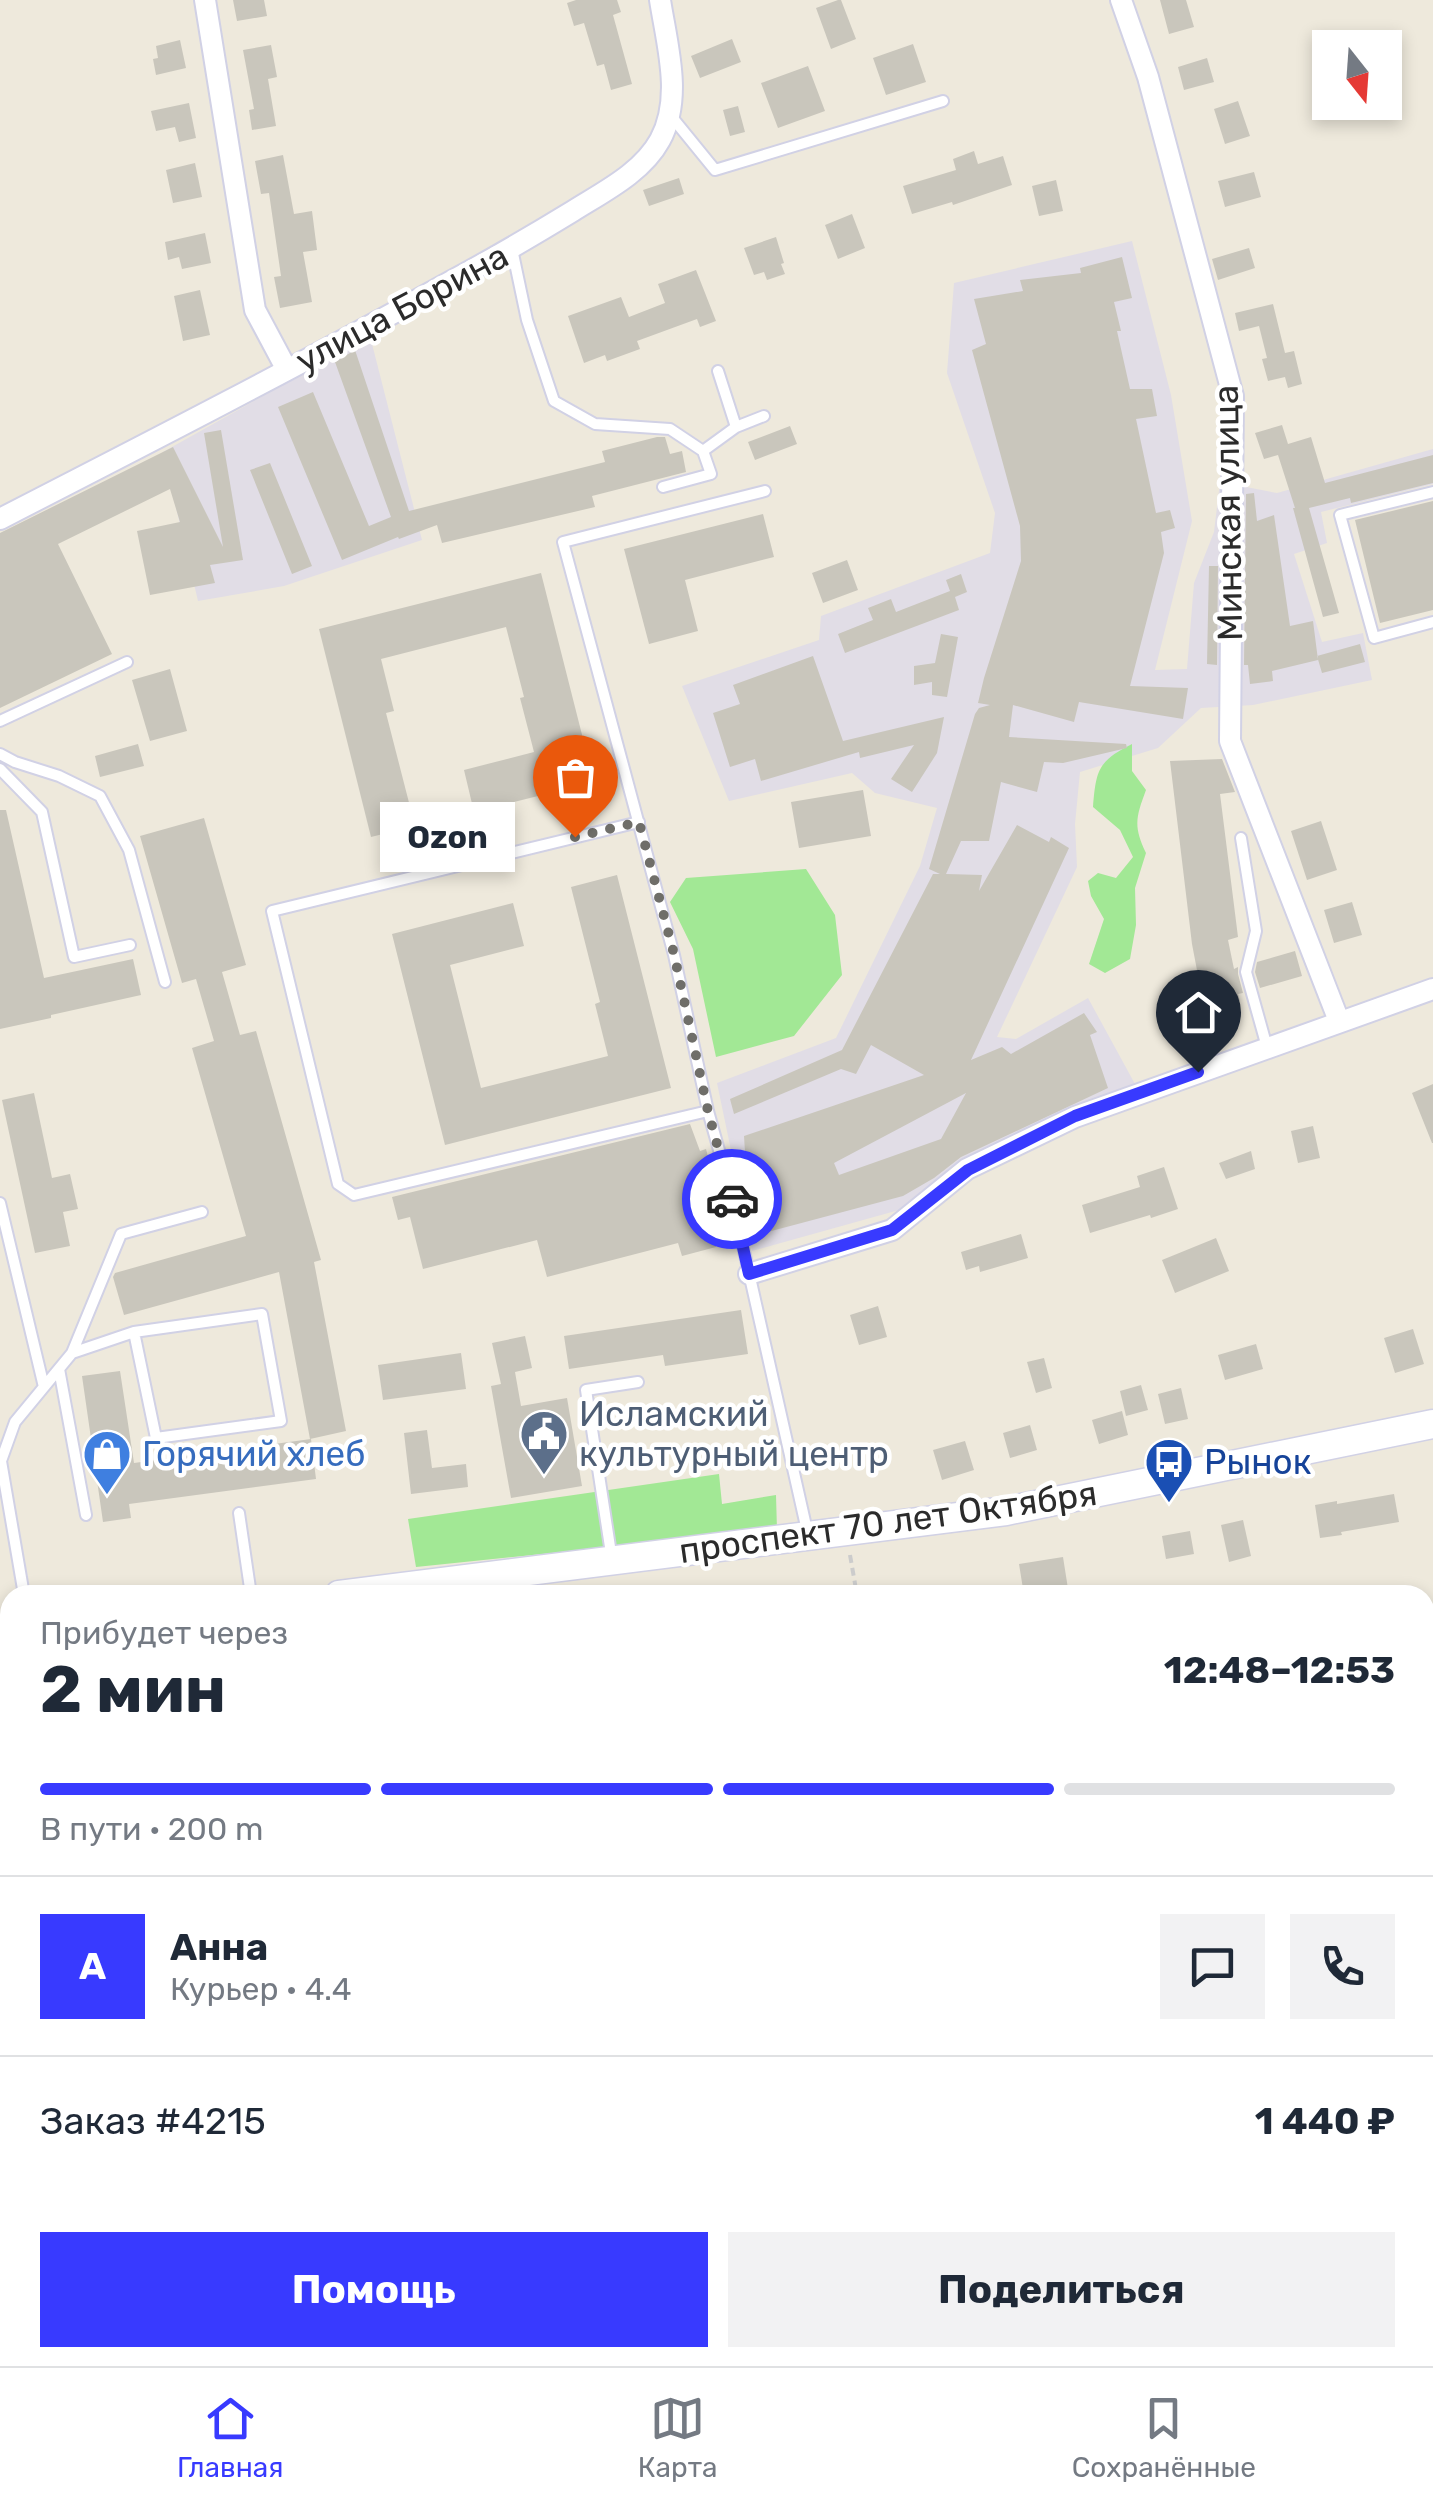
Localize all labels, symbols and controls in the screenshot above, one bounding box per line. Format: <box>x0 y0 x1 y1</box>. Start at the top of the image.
north arrow <box>1312 30 1402 120</box>
map controls <box>1312 30 1402 120</box>
street label: улица Борина <box>289 234 515 382</box>
street label: Минская улица <box>1205 385 1251 641</box>
pin <box>533 735 618 838</box>
icon: bag <box>548 750 603 805</box>
callout: Ozon <box>380 802 515 872</box>
text: Ozon <box>407 818 488 856</box>
pin <box>1156 970 1241 1073</box>
icon: home <box>1171 985 1226 1040</box>
courier <box>682 1149 782 1249</box>
icon: car <box>705 1172 760 1227</box>
place label: Исламский культурный центр <box>579 1393 889 1475</box>
public building icon: Исламский культурный центр <box>518 1408 570 1476</box>
shop icon: Горячий хлеб <box>81 1428 133 1496</box>
place label: Горячий хлеб <box>142 1433 366 1475</box>
bus stop icon: Рынок <box>1143 1436 1195 1504</box>
place label: Рынок <box>1204 1441 1311 1483</box>
street label: проспект 70 лет Октября <box>676 1472 1100 1572</box>
text: Прибудет через <box>40 1614 288 1652</box>
text: 12:48–12:53 <box>1164 1647 1395 1693</box>
text: 2 мин <box>40 1651 226 1728</box>
text: В пути · 200 m <box>40 1810 264 1848</box>
button: chat <box>1160 1914 1265 2019</box>
button: phone <box>1290 1914 1395 2019</box>
text: Анна <box>170 1924 268 1970</box>
text: А <box>79 1943 106 1989</box>
text: Курьер · 4.4 <box>170 1970 352 2008</box>
text: Заказ #4215 <box>40 2098 266 2144</box>
text: 1 440 ₽ <box>1255 2098 1395 2144</box>
button: Помощь <box>40 2232 708 2347</box>
button: Поделиться <box>728 2232 1395 2347</box>
tab: Главная <box>177 2391 284 2484</box>
tab: Карта <box>638 2391 718 2484</box>
tab: Сохранённые <box>1072 2391 1256 2484</box>

